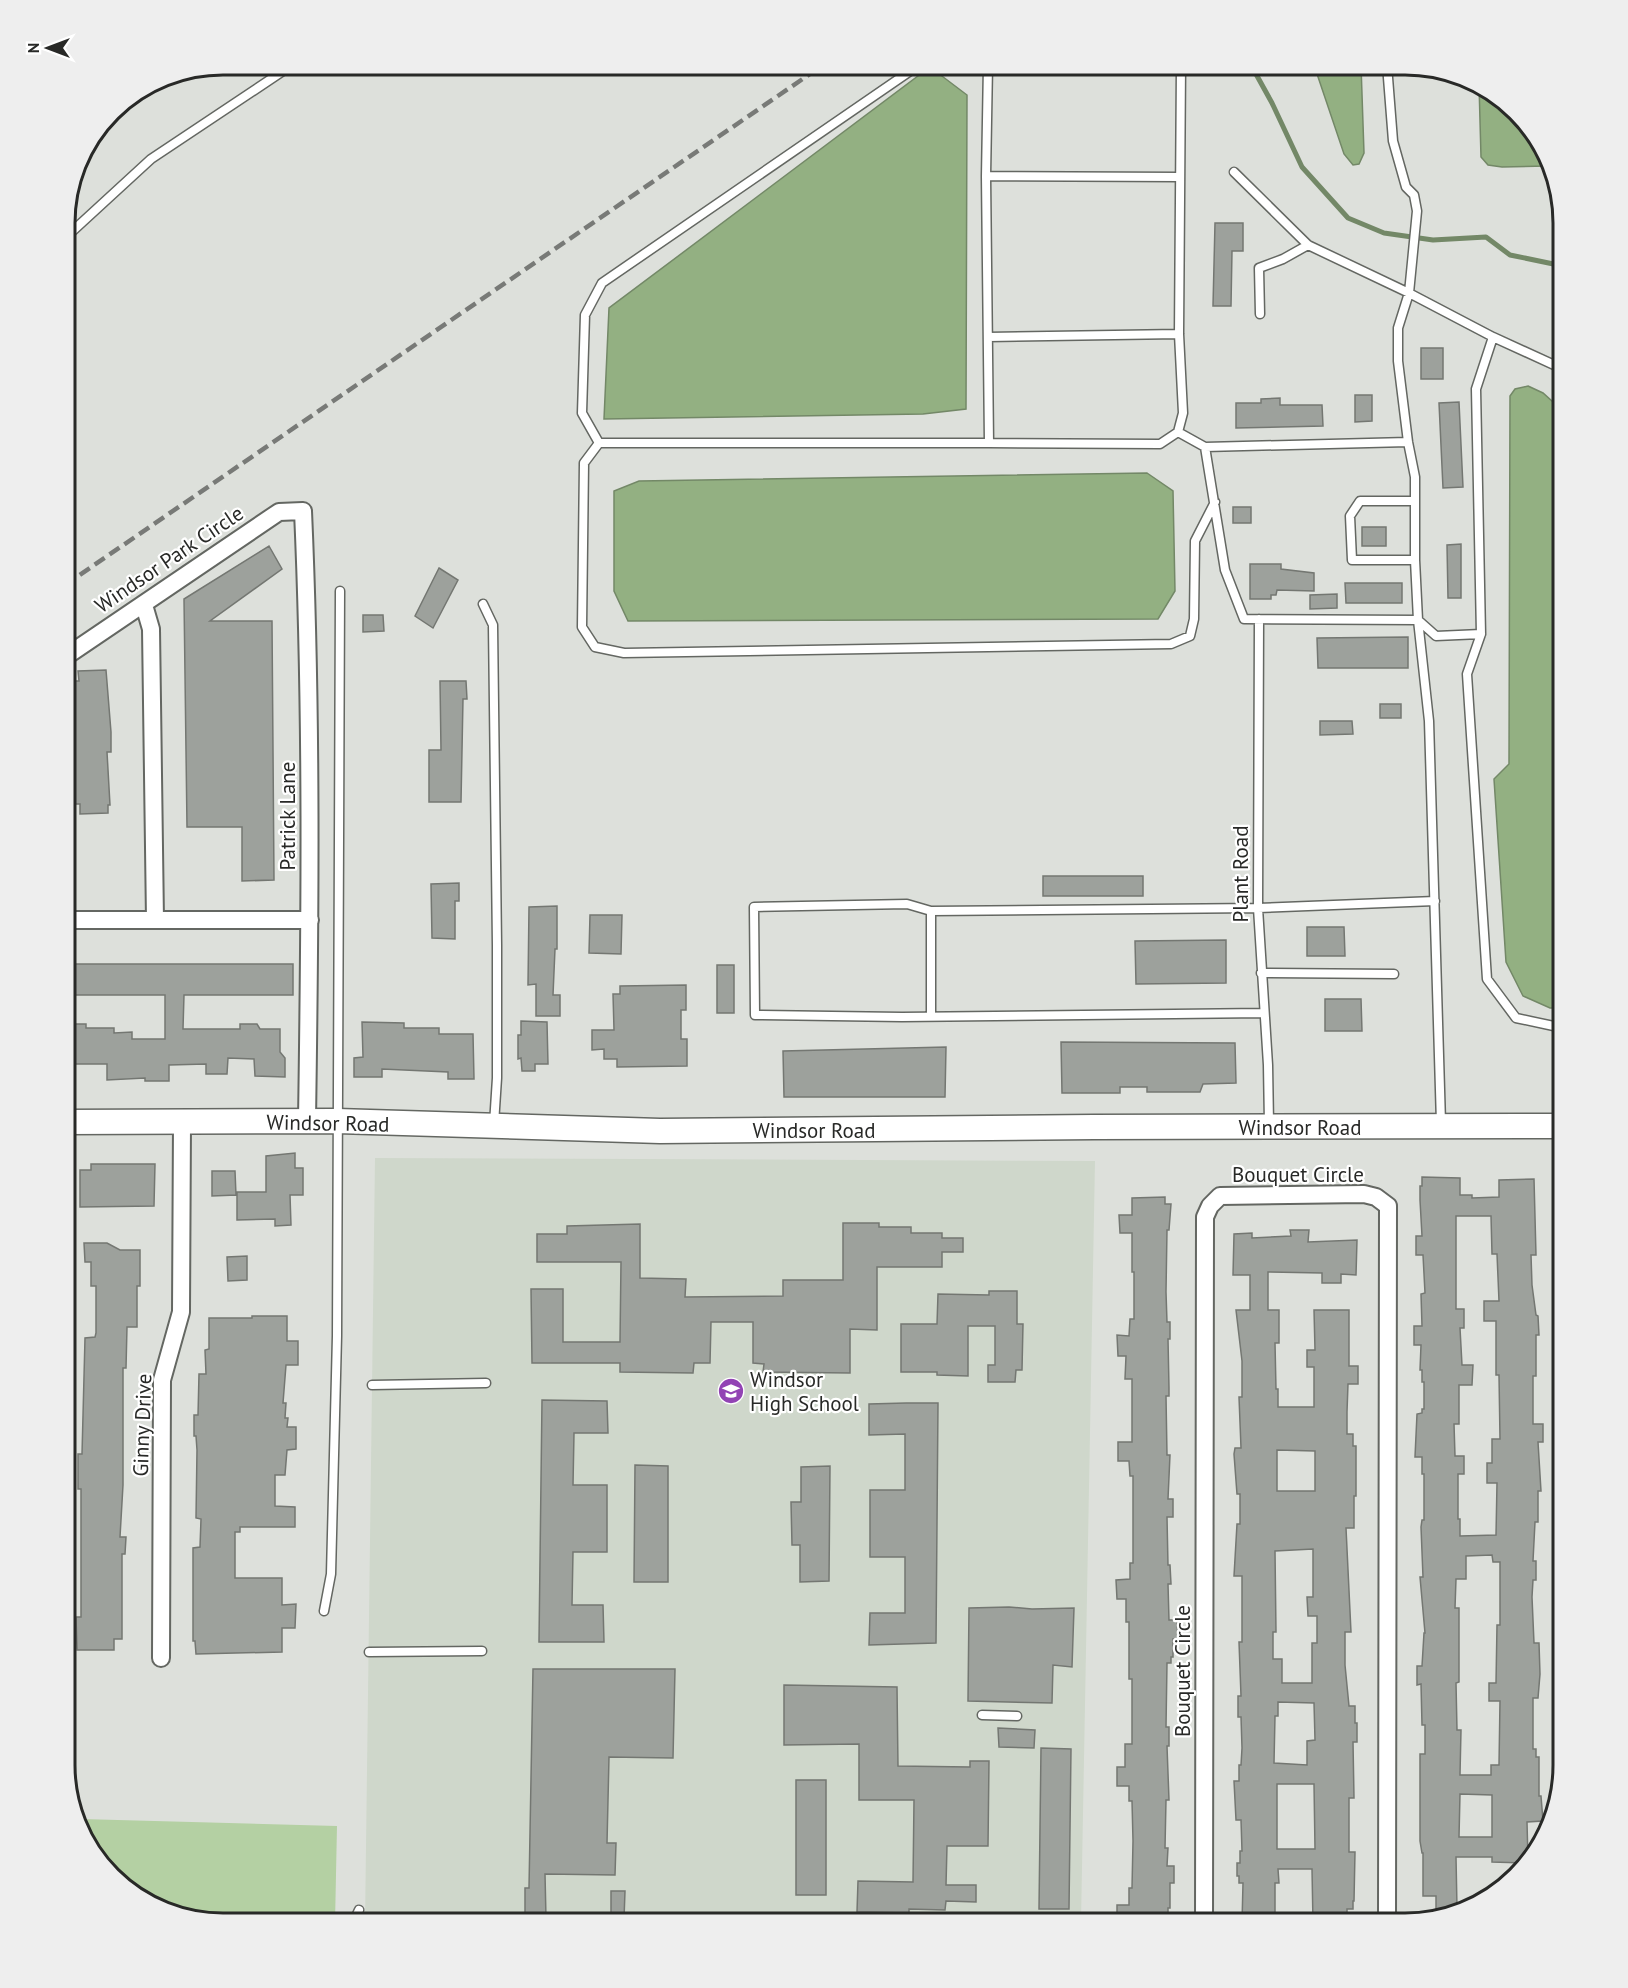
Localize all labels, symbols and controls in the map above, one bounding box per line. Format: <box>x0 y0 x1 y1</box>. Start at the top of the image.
north arrow <box>18 18 78 78</box>
text: N <box>23 43 43 53</box>
street label: Windsor Park Circle <box>90 499 248 619</box>
street label: Patrick Lane <box>274 762 301 870</box>
street label: Plant Road <box>1227 826 1254 922</box>
street label: Windsor Road <box>266 1108 390 1138</box>
street label: Windsor Road <box>1238 1114 1362 1141</box>
street label: Windsor Road <box>752 1117 876 1144</box>
street label: Bouquet Circle <box>1232 1161 1364 1188</box>
place label: Windsor High School <box>750 1366 859 1417</box>
street label: Ginny Drive <box>127 1373 157 1477</box>
school or university icon: Windsor High School <box>716 1376 746 1406</box>
street label: Bouquet Circle <box>1169 1605 1196 1737</box>

